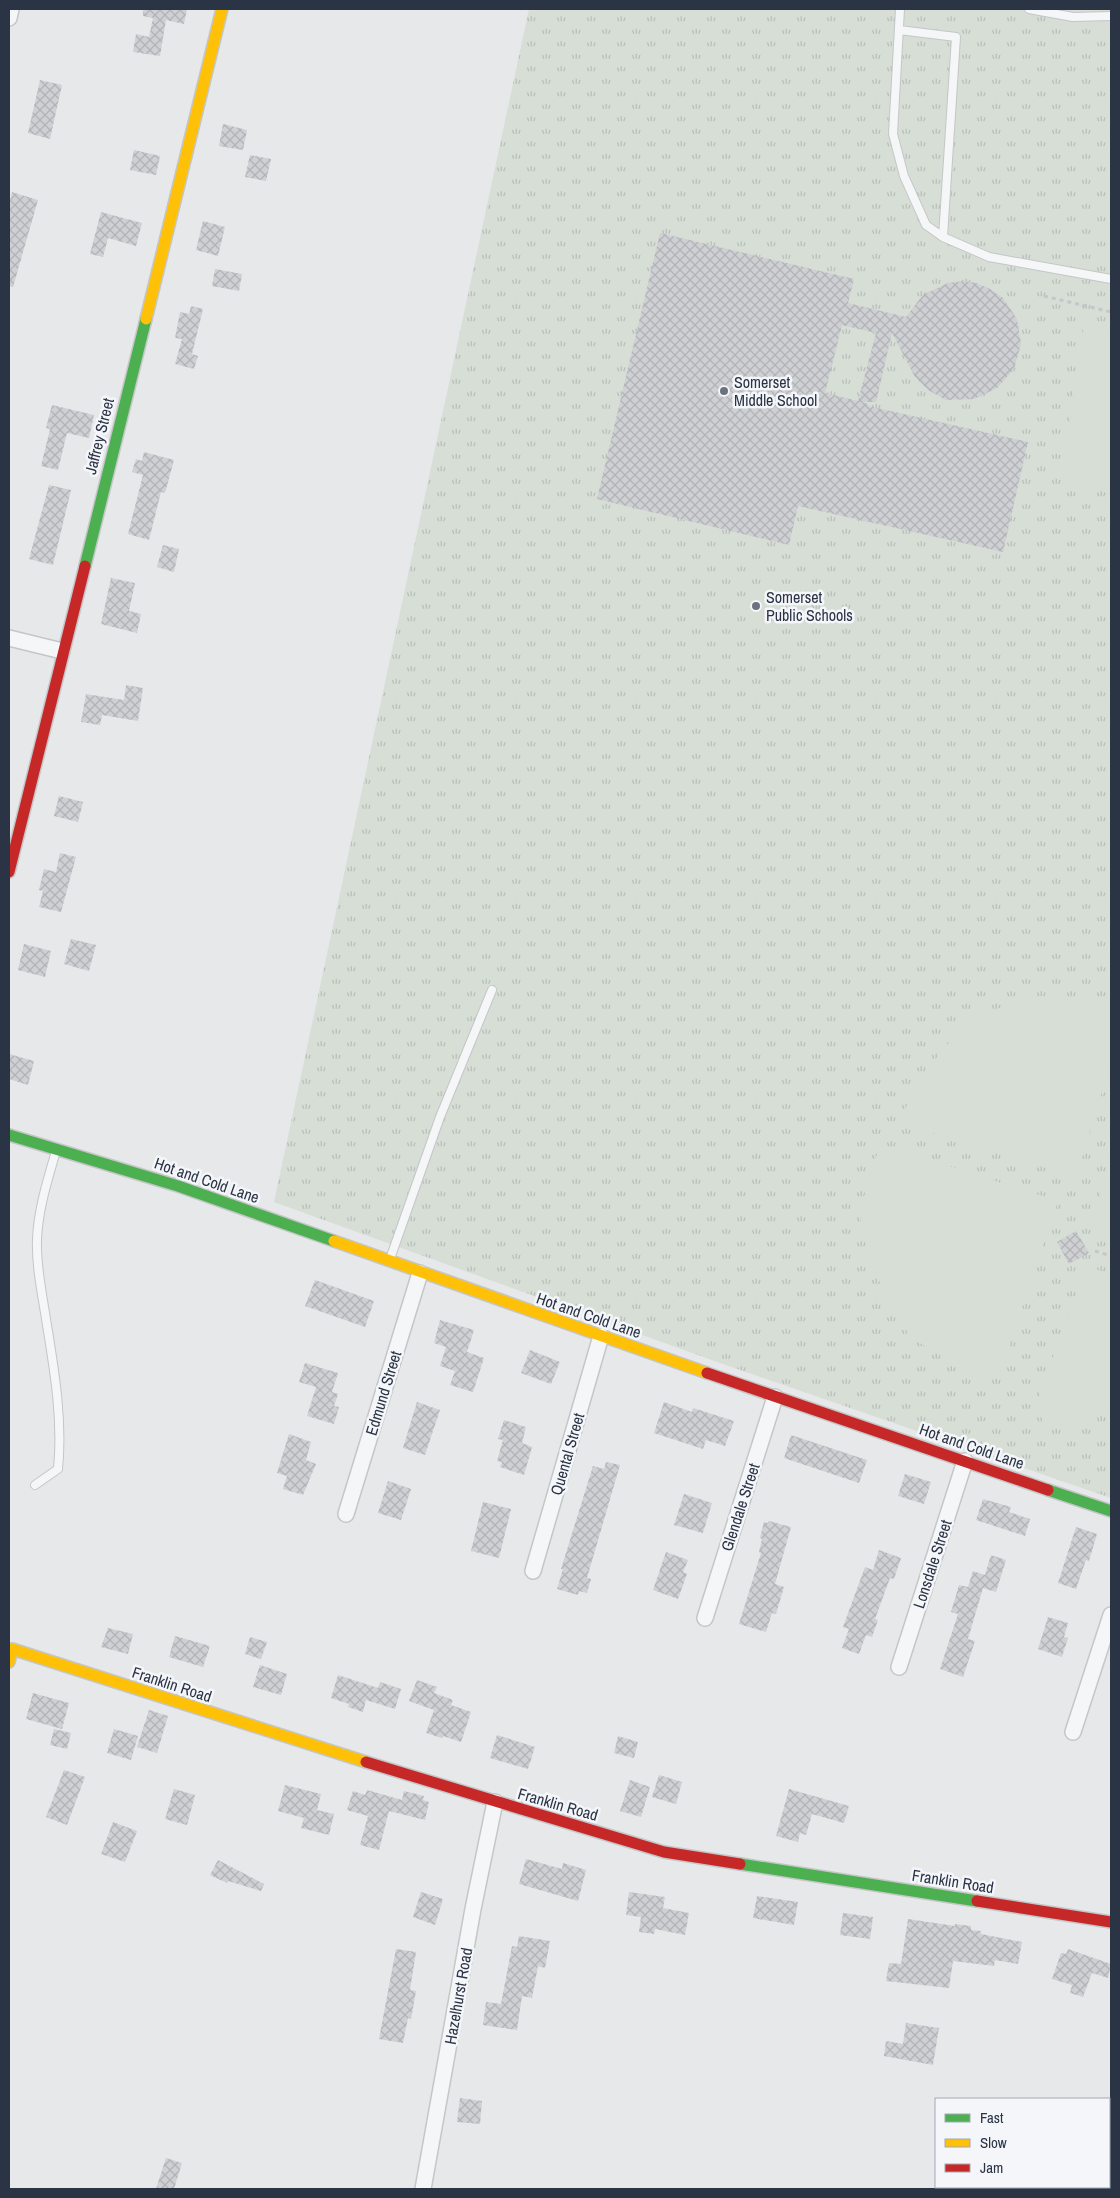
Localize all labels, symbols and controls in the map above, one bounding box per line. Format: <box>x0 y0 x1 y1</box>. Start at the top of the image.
place label: Somerset Middle School <box>734 371 817 411</box>
marker: Somerset Middle School <box>718 385 730 397</box>
street label: Jaffrey Street <box>79 395 119 476</box>
place label: Somerset Public Schools <box>766 586 853 626</box>
marker: Somerset Public Schools <box>750 600 762 612</box>
street label: Hot and Cold Lane <box>152 1152 262 1208</box>
street label: Hot and Cold Lane <box>534 1287 644 1343</box>
street label: Edmund Street <box>360 1348 406 1438</box>
street label: Quental Street <box>545 1410 589 1498</box>
street label: Hot and Cold Lane <box>917 1418 1027 1474</box>
street label: Glendale Street <box>715 1460 765 1554</box>
street label: Lonsdale Street <box>907 1517 957 1611</box>
street label: Franklin Road <box>129 1661 215 1707</box>
street label: Franklin Road <box>515 1782 601 1826</box>
street label: Franklin Road <box>911 1864 995 1898</box>
street label: Hazelhurst Road <box>439 1946 477 2046</box>
legend <box>935 2098 1110 2188</box>
text: Fast <box>980 2107 1004 2128</box>
text: Slow <box>980 2132 1007 2153</box>
text: Jam <box>980 2157 1003 2178</box>

